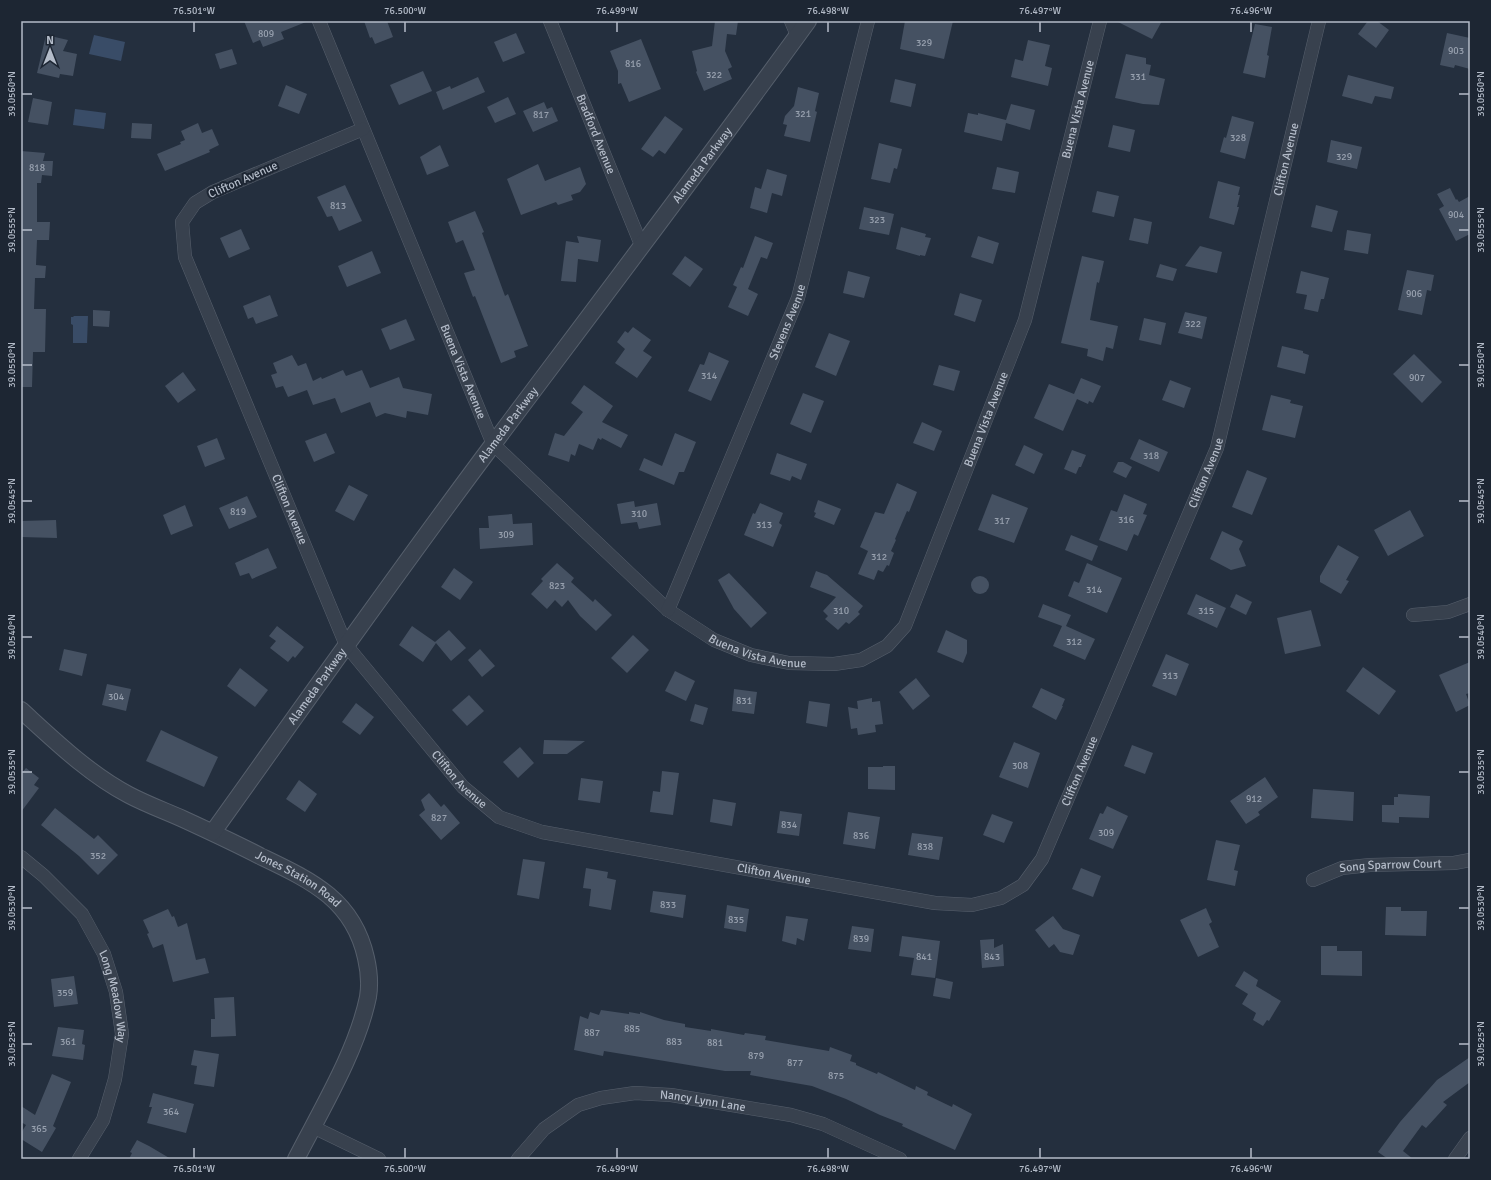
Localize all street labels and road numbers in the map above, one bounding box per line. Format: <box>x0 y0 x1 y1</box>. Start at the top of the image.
street label: Buena Vista Avenue <box>1058 58 1097 160</box>
street label: Bradford Avenue <box>573 92 619 176</box>
street label: Clifton Avenue <box>1270 121 1302 197</box>
street label: Alameda Parkway <box>669 124 735 206</box>
street label: Clifton Avenue <box>206 158 280 202</box>
street label: Stevens Avenue <box>766 283 809 362</box>
street label: Buena Vista Avenue <box>437 322 489 421</box>
street label: Buena Vista Avenue <box>961 370 1011 469</box>
street label: Alameda Parkway <box>475 383 541 465</box>
street label: Clifton Avenue <box>1185 436 1227 510</box>
street label: Clifton Avenue <box>268 472 311 547</box>
street label: Buena Vista Avenue <box>706 631 806 671</box>
street label: Alameda Parkway <box>284 645 350 728</box>
street label: Clifton Avenue <box>1058 734 1101 808</box>
street label: Clifton Avenue <box>428 747 490 812</box>
street label: Jones Station Road <box>253 847 344 910</box>
street label: Song Sparrow Court <box>1339 856 1442 876</box>
street label: Clifton Avenue <box>736 860 812 888</box>
street label: Long Meadow Way <box>96 947 130 1044</box>
street label: Nancy Lynn Lane <box>660 1087 747 1115</box>

